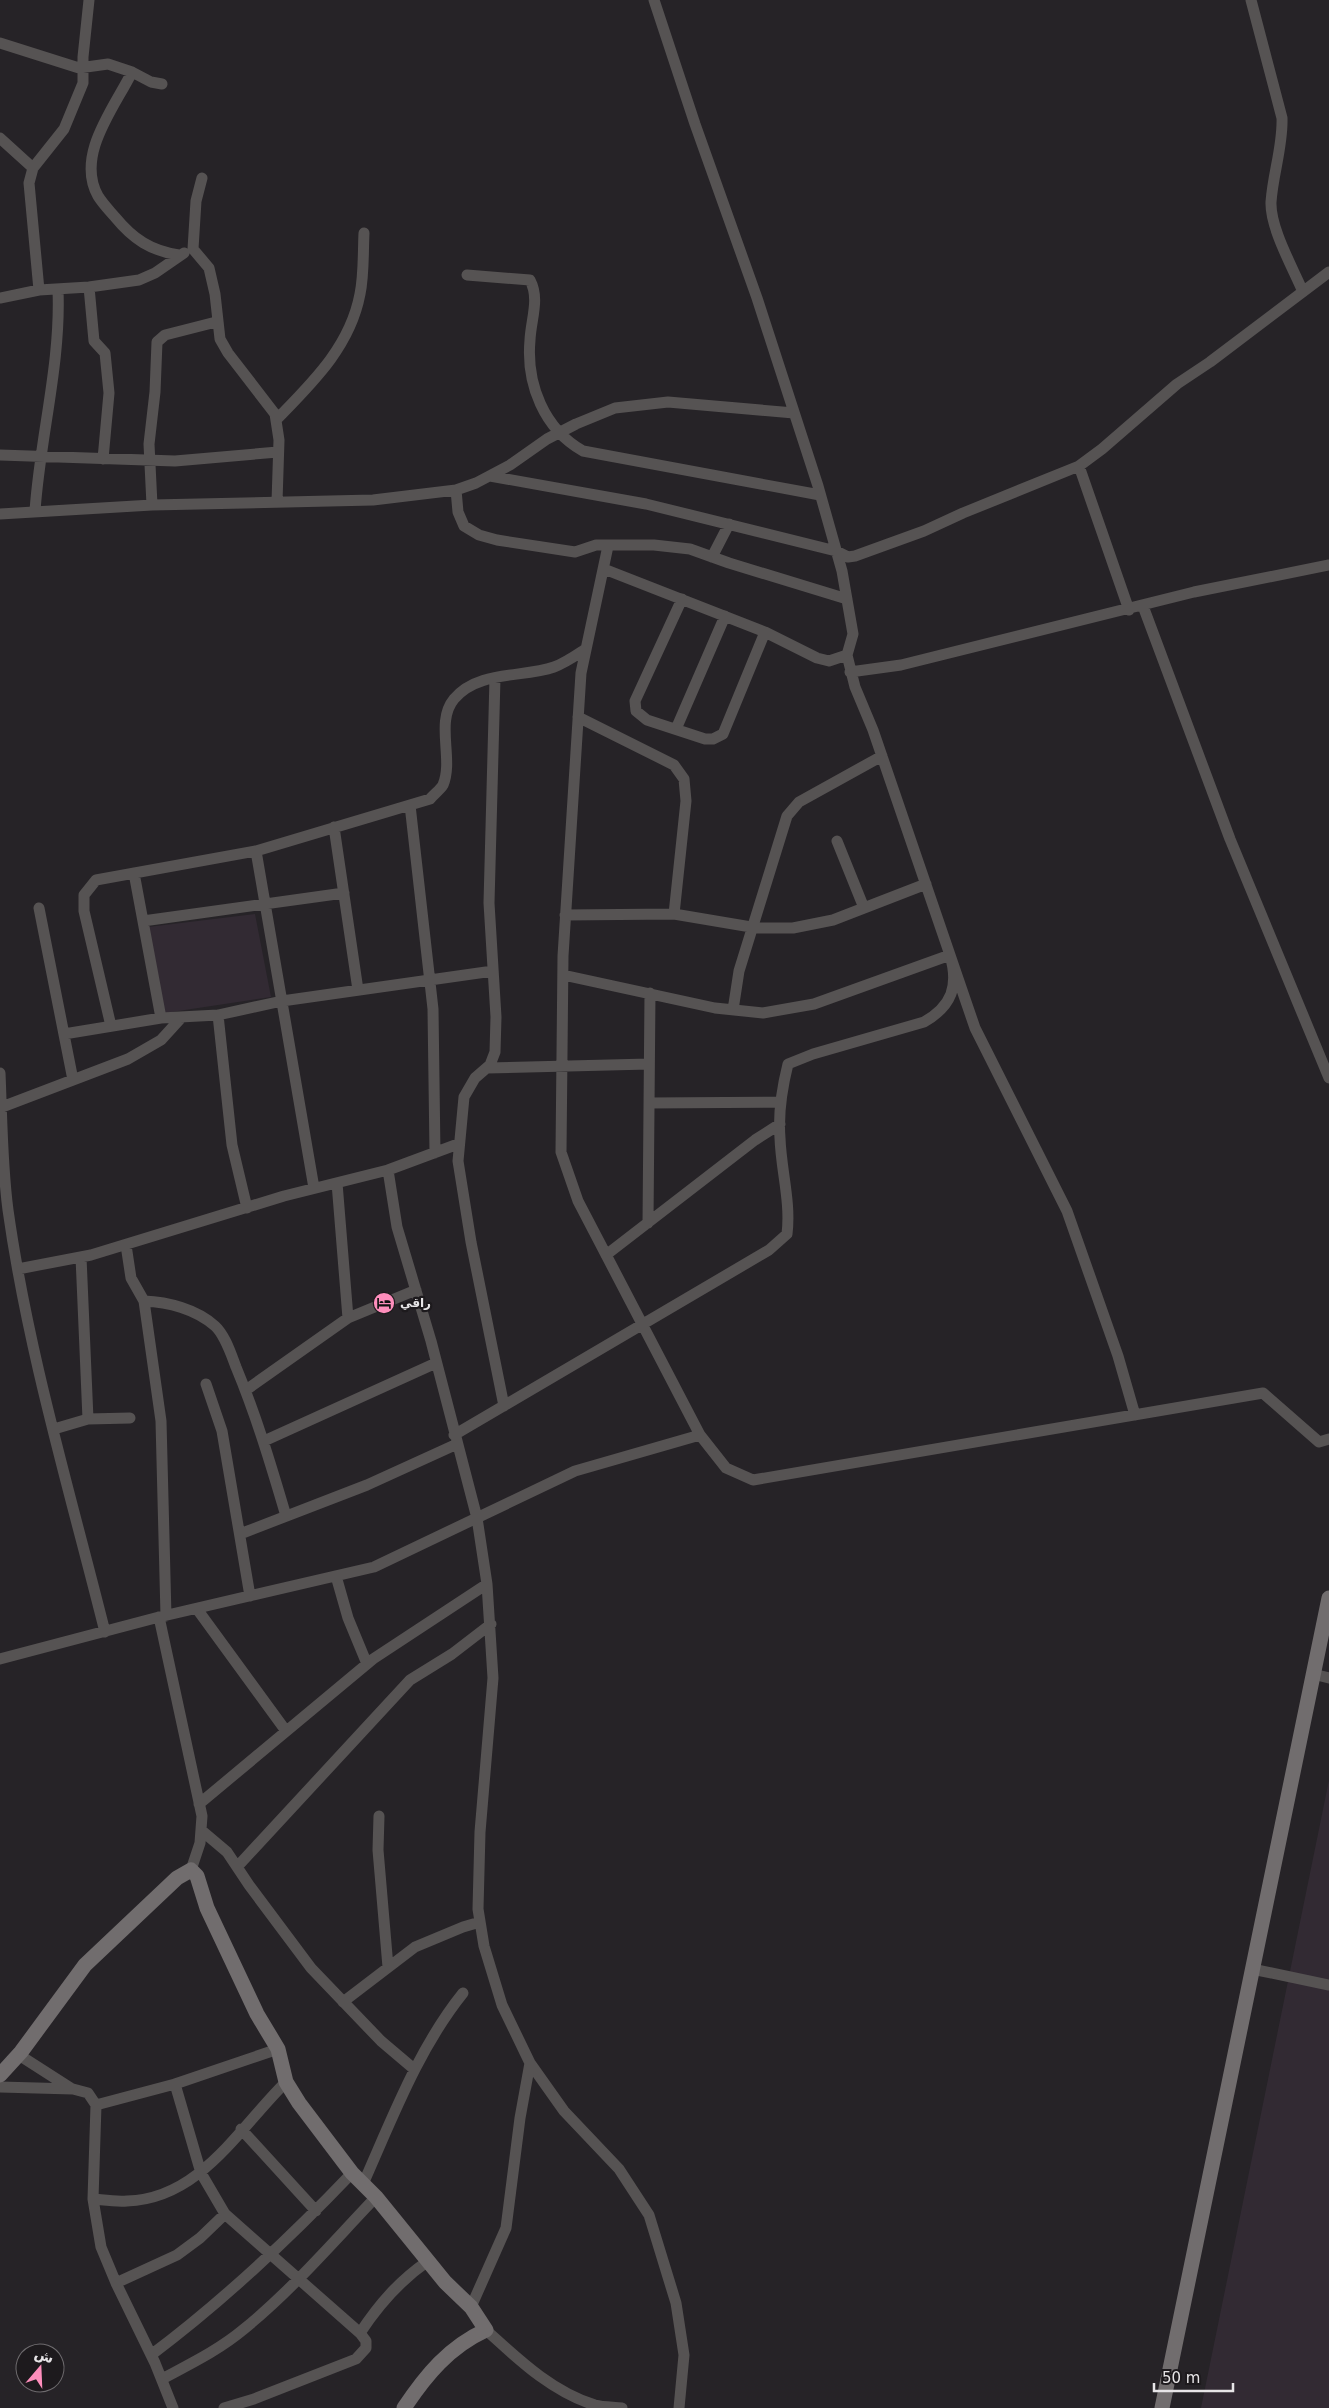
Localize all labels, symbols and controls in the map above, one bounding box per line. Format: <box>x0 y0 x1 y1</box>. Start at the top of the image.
hotel icon: راقي <box>372 1291 396 1315</box>
place label: راقي <box>400 1296 431 1310</box>
north arrow <box>15 2343 65 2393</box>
text: ش <box>32 2345 56 2366</box>
scale bar <box>1154 2360 1233 2392</box>
text: 50 m <box>1162 2369 1200 2387</box>

